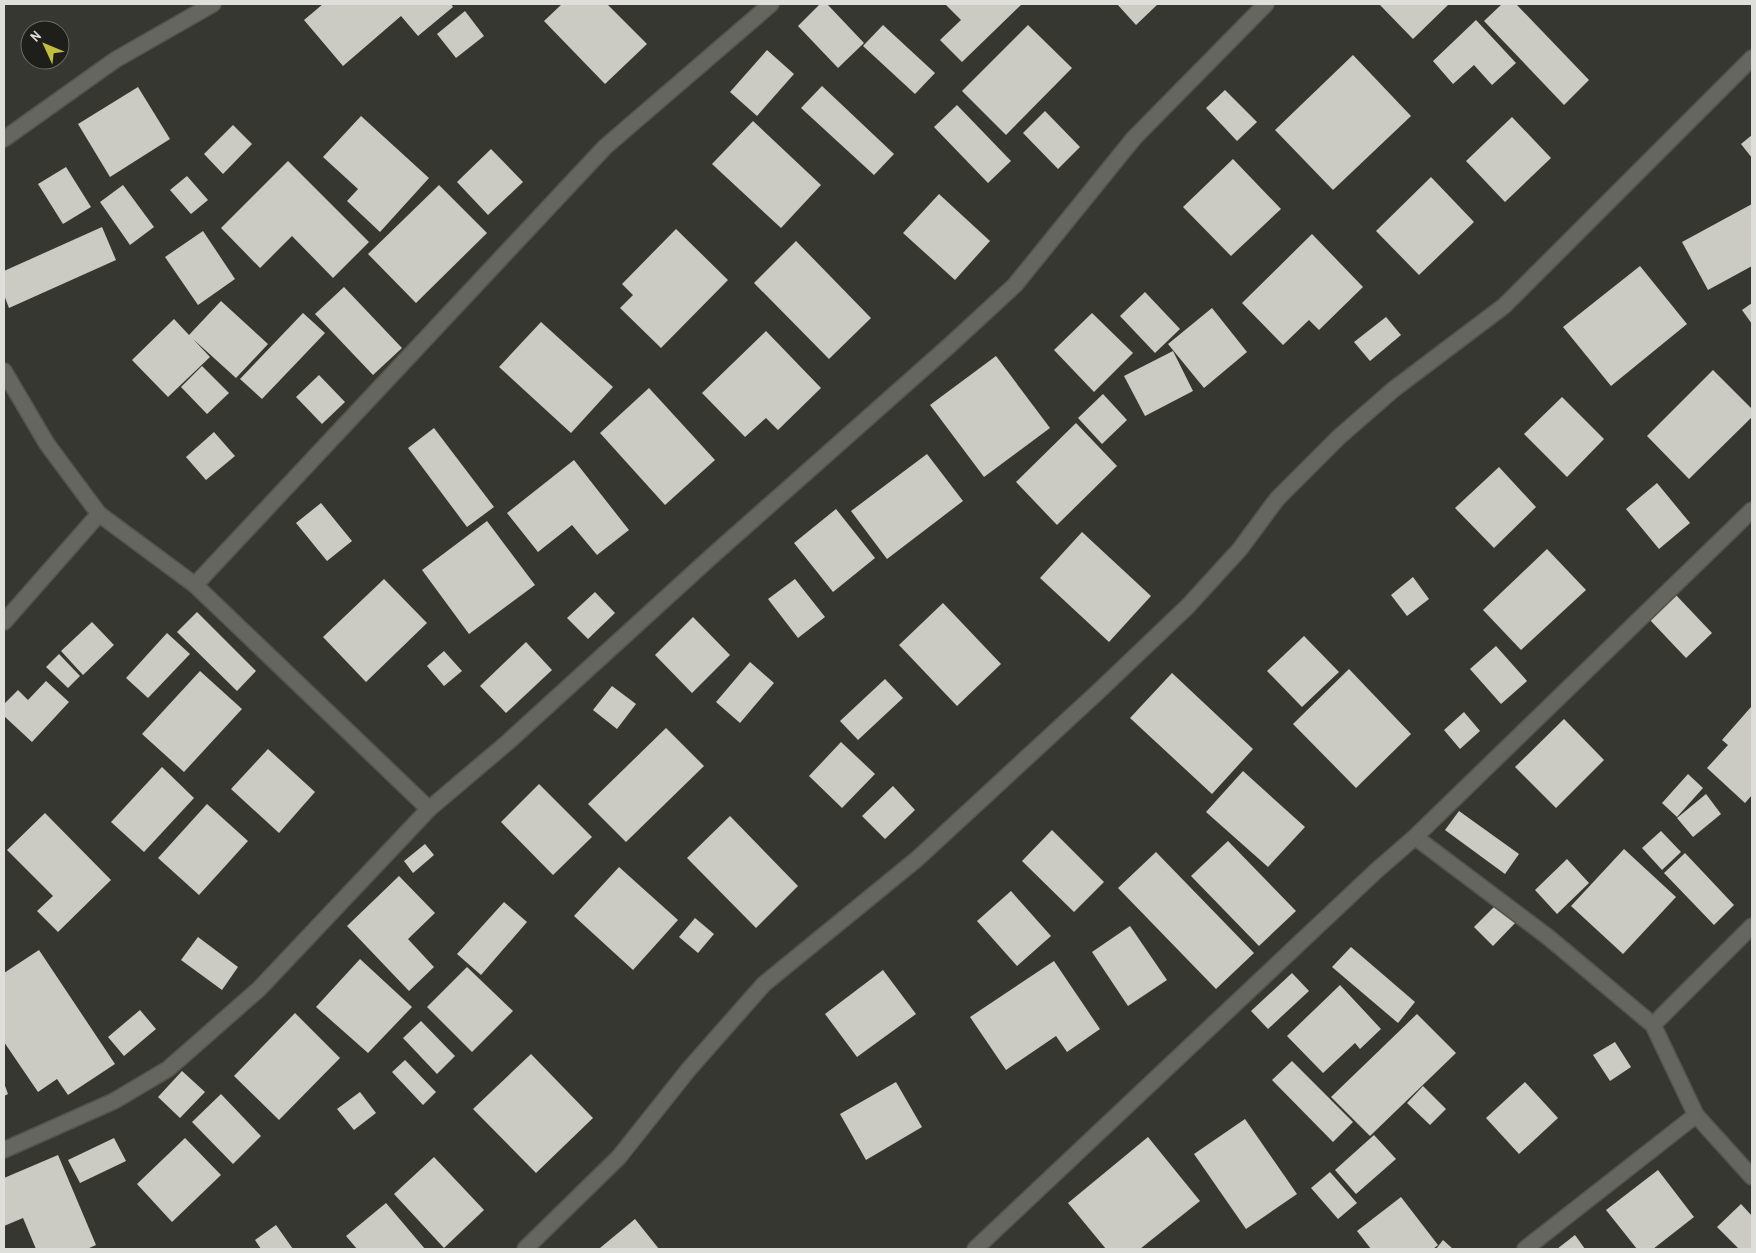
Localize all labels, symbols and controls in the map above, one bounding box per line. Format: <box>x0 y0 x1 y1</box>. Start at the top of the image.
north arrow <box>20 20 70 70</box>
text: N <box>26 27 45 45</box>

